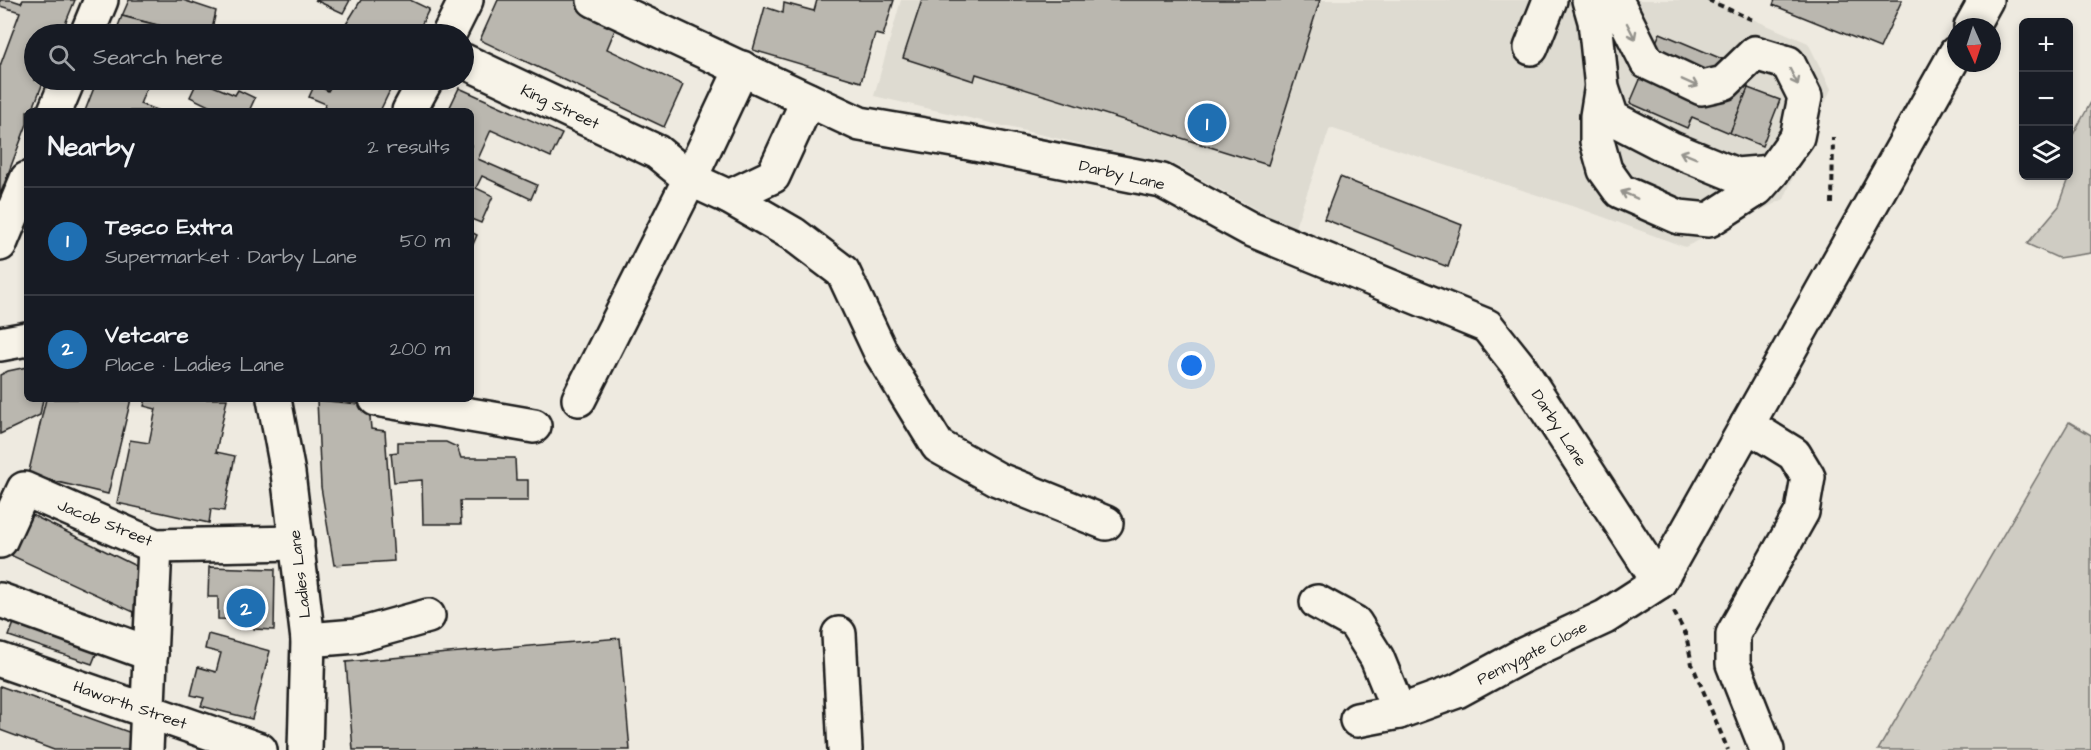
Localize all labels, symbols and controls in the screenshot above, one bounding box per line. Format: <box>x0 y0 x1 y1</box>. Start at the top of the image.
north arrow <box>1947 18 2001 72</box>
map controls <box>2019 18 2073 180</box>
button: + <box>2019 18 2073 72</box>
one-way arrow <box>1626 22 1638 40</box>
search box <box>24 24 474 90</box>
icon: search <box>45 41 78 74</box>
text: Search here <box>93 42 223 73</box>
one-way arrow <box>1789 67 1801 85</box>
button: − <box>2019 72 2073 126</box>
one-way arrow <box>1681 78 1699 90</box>
street label: King Street <box>517 79 603 136</box>
pin: 1 <box>1188 100 1226 146</box>
button: layers <box>2019 126 2073 180</box>
text: Nearby <box>48 129 135 165</box>
text: 2 results <box>367 133 450 161</box>
one-way arrow <box>1679 149 1697 160</box>
street label: Darby Lane <box>1077 154 1167 197</box>
one-way arrow <box>1621 189 1639 201</box>
text: Tesco Extra <box>105 212 232 243</box>
text: 1 <box>66 227 69 255</box>
text: 50 m <box>400 227 450 255</box>
text: Supermarket · Darby Lane <box>105 243 357 271</box>
text: Vetcare <box>105 320 189 351</box>
text: 2 <box>62 335 73 363</box>
text: 200 m <box>390 335 450 363</box>
text: Place · Ladies Lane <box>105 351 284 379</box>
your location <box>1177 351 1206 380</box>
street label: Darby Lane <box>1525 385 1592 471</box>
street label: Jacob Street <box>54 494 156 552</box>
street label: Ladies Lane <box>284 528 316 619</box>
pin: 2 <box>226 586 266 630</box>
street label: Pennygate Close <box>1473 616 1592 691</box>
street label: Haworth Street <box>70 675 190 735</box>

